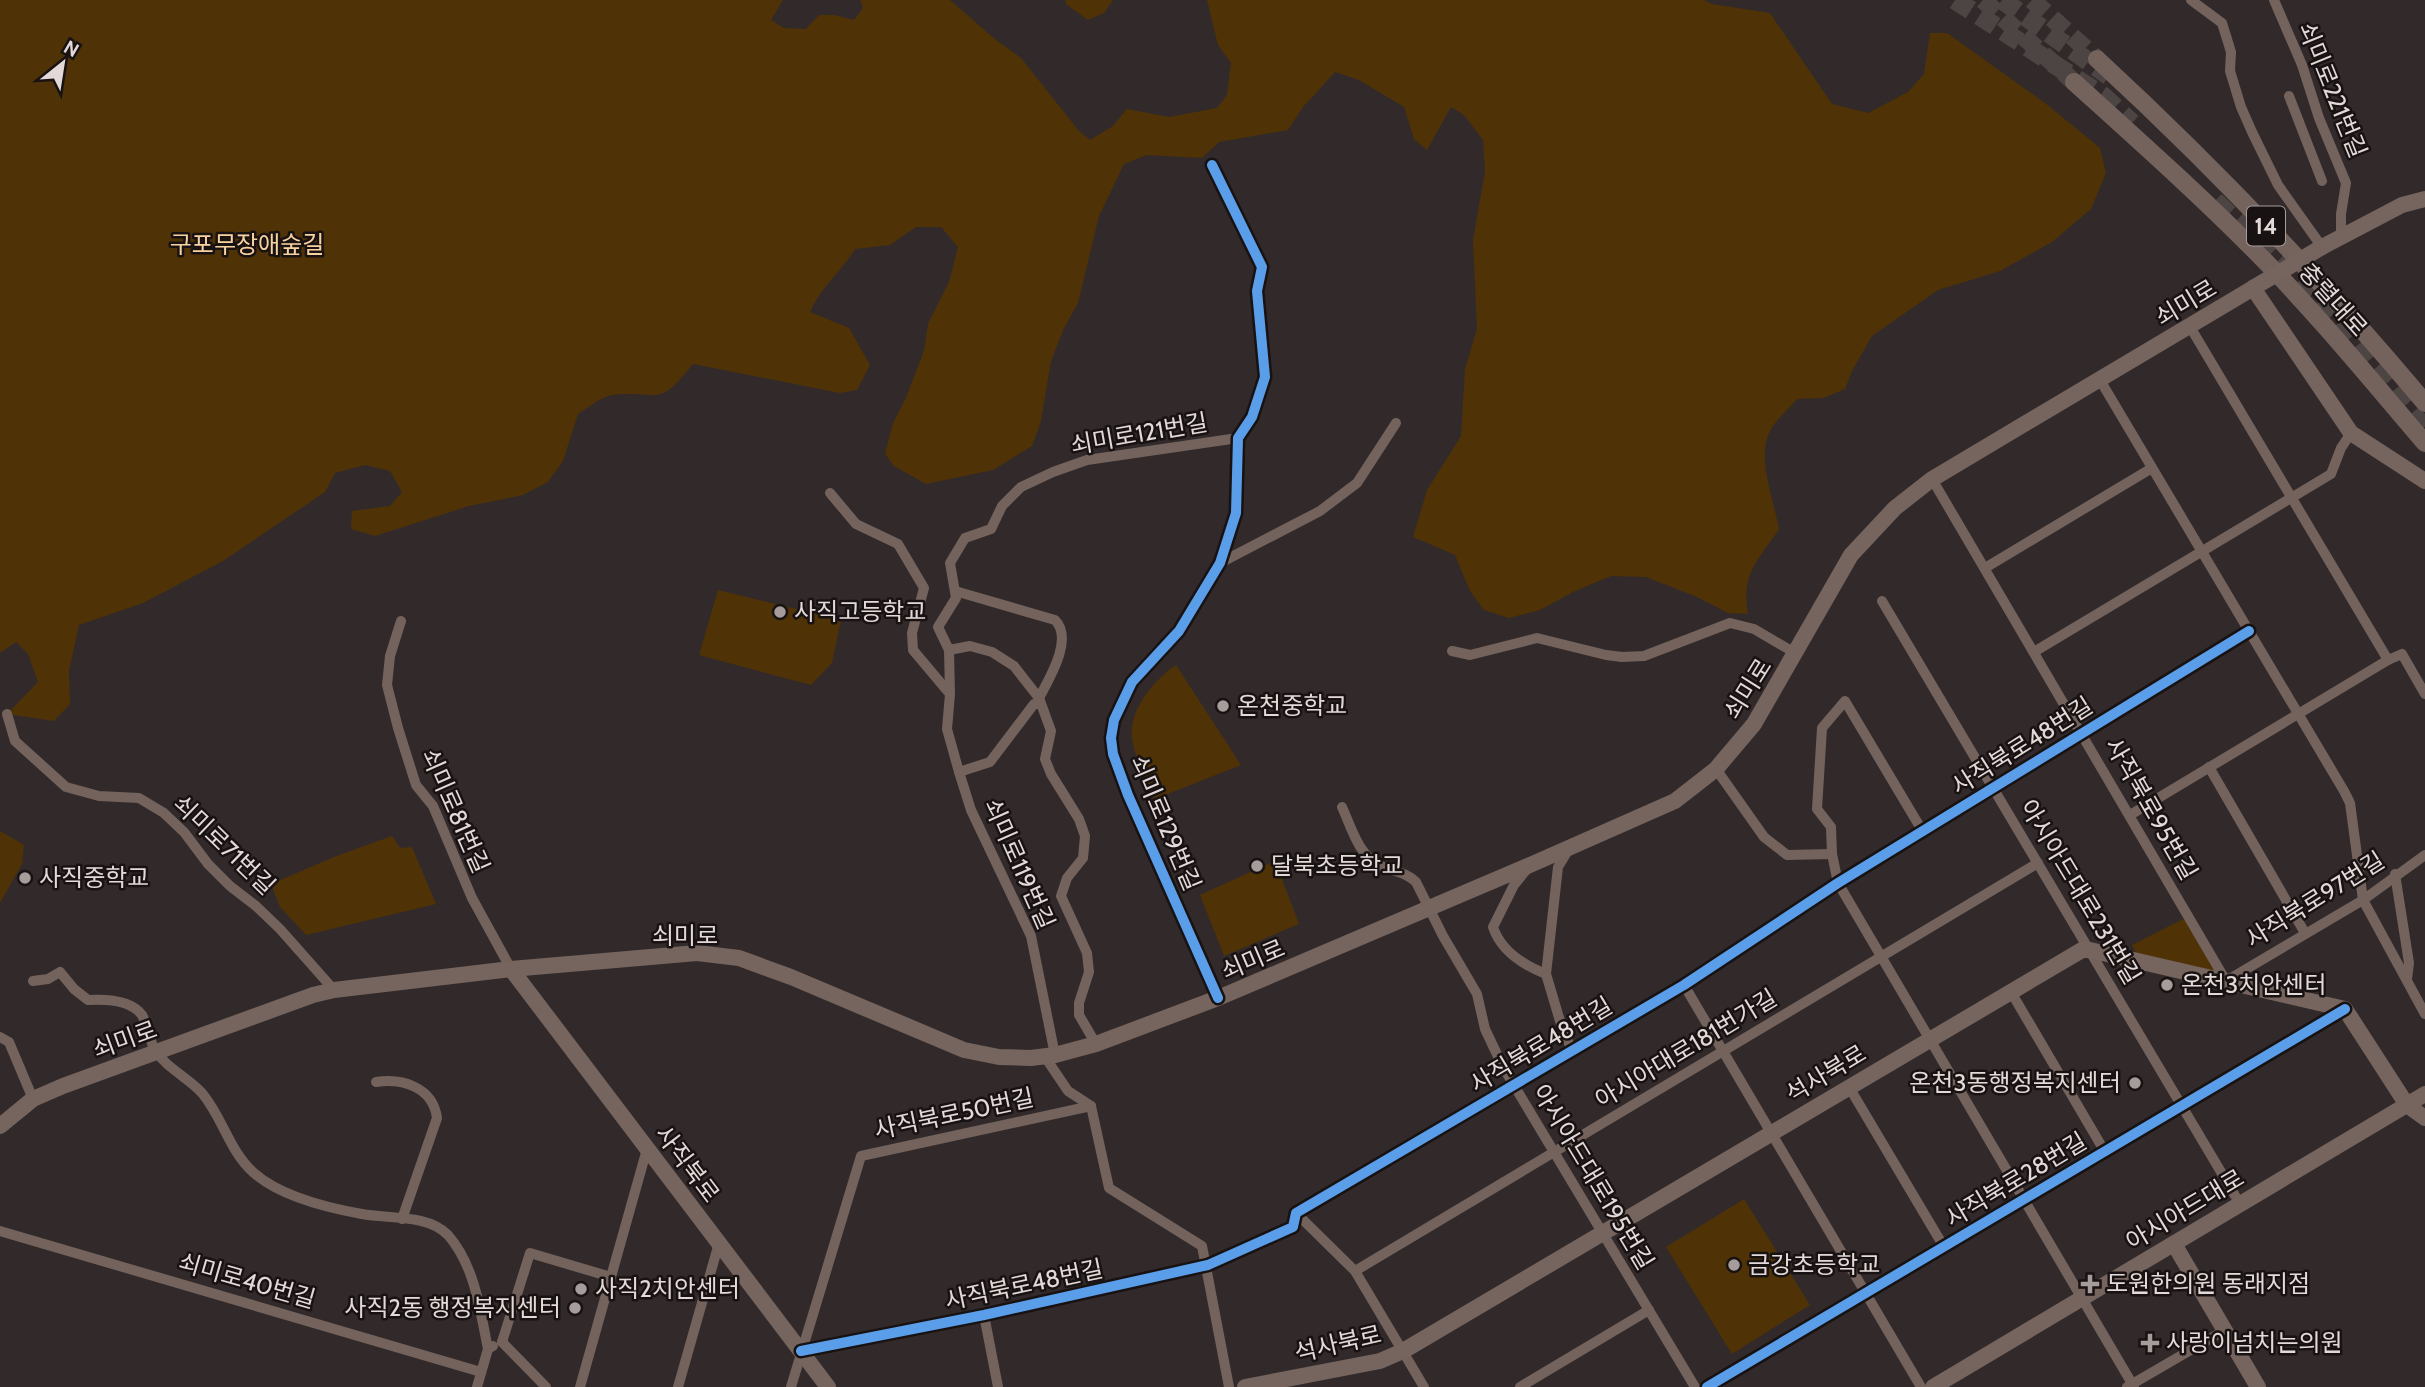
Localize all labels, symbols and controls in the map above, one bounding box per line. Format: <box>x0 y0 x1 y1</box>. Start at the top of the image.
street label: 쇠미로221번길 <box>2292 18 2373 162</box>
north arrow <box>28 28 98 98</box>
text: N <box>60 35 83 62</box>
road number: 14 <box>2247 206 2285 246</box>
park label: 구포무장애숲길 <box>170 230 324 259</box>
street label: 충렬대로 <box>2293 257 2374 342</box>
street label: 쇠미로 <box>2150 273 2222 332</box>
street label: 쇠미로121번길 <box>1068 407 1210 460</box>
place label: 사직고등학교 <box>794 597 926 626</box>
marker: 사직고등학교 <box>772 604 788 620</box>
street label: 쇠미로 <box>1718 653 1777 725</box>
place label: 온천중학교 <box>1237 691 1347 720</box>
street label: 사직북로48번길 <box>1946 691 2098 801</box>
marker: 온천중학교 <box>1215 698 1231 714</box>
street label: 사직북로95번길 <box>2099 733 2204 885</box>
street label: 쇠미로81번길 <box>415 744 496 877</box>
street label: 쇠미로129번길 <box>1124 751 1207 895</box>
street label: 쇠미로71번길 <box>167 789 281 900</box>
street label: 쇠미로119번길 <box>978 794 1061 933</box>
street label: 아시아드대로231번길 <box>2014 794 2147 989</box>
street label: 사직북로97번길 <box>2240 845 2389 954</box>
place label: 달북초등학교 <box>1271 851 1403 880</box>
marker: 달북초등학교 <box>1249 858 1265 874</box>
place label: 사직중학교 <box>39 863 149 892</box>
marker: 사직중학교 <box>17 870 33 886</box>
street label: 쇠미로 <box>652 921 718 950</box>
street label: 쇠미로 <box>1217 933 1289 986</box>
place label: 온천3치안센터 <box>2181 970 2326 999</box>
marker: 온천3치안센터 <box>2159 977 2175 993</box>
street label: 아시아대로181번가길 <box>1590 983 1782 1114</box>
street label: 사직북로48번길 <box>1464 991 1617 1098</box>
street label: 쇠미로 <box>89 1015 161 1064</box>
street label: 석사북로 <box>1780 1038 1871 1109</box>
place label: 온천3동행정복지센터 <box>1909 1068 2121 1097</box>
marker: 온천3동행정복지센터 <box>2127 1075 2143 1091</box>
street label: 아시아드대로195번길 <box>1527 1079 1660 1275</box>
street label: 사직북로50번길 <box>872 1082 1036 1145</box>
street label: 사직북로 <box>649 1120 726 1208</box>
street label: 사직북로28번길 <box>1940 1126 2092 1233</box>
street label: 아시아드대로 <box>2120 1163 2249 1256</box>
street label: 쇠미로40번길 <box>175 1247 319 1314</box>
place label: 금강초등학교 <box>1748 1250 1880 1279</box>
street label: 사직북로48번길 <box>942 1254 1106 1315</box>
marker: 금강초등학교 <box>1726 1257 1742 1273</box>
place label: 도원한의원 동래지점 <box>2106 1269 2310 1298</box>
place label: 사직2치안센터 <box>595 1274 740 1303</box>
marker: 도원한의원 동래지점 <box>2080 1274 2100 1294</box>
marker: 사직2치안센터 <box>573 1281 589 1297</box>
place label: 사직2동 행정복지센터 <box>344 1293 561 1322</box>
marker: 사직2동 행정복지센터 <box>567 1300 583 1316</box>
street label: 석사북로 <box>1292 1319 1384 1368</box>
place label: 사랑이넘치는의원 <box>2166 1328 2343 1357</box>
marker: 사랑이넘치는의원 <box>2140 1333 2160 1353</box>

